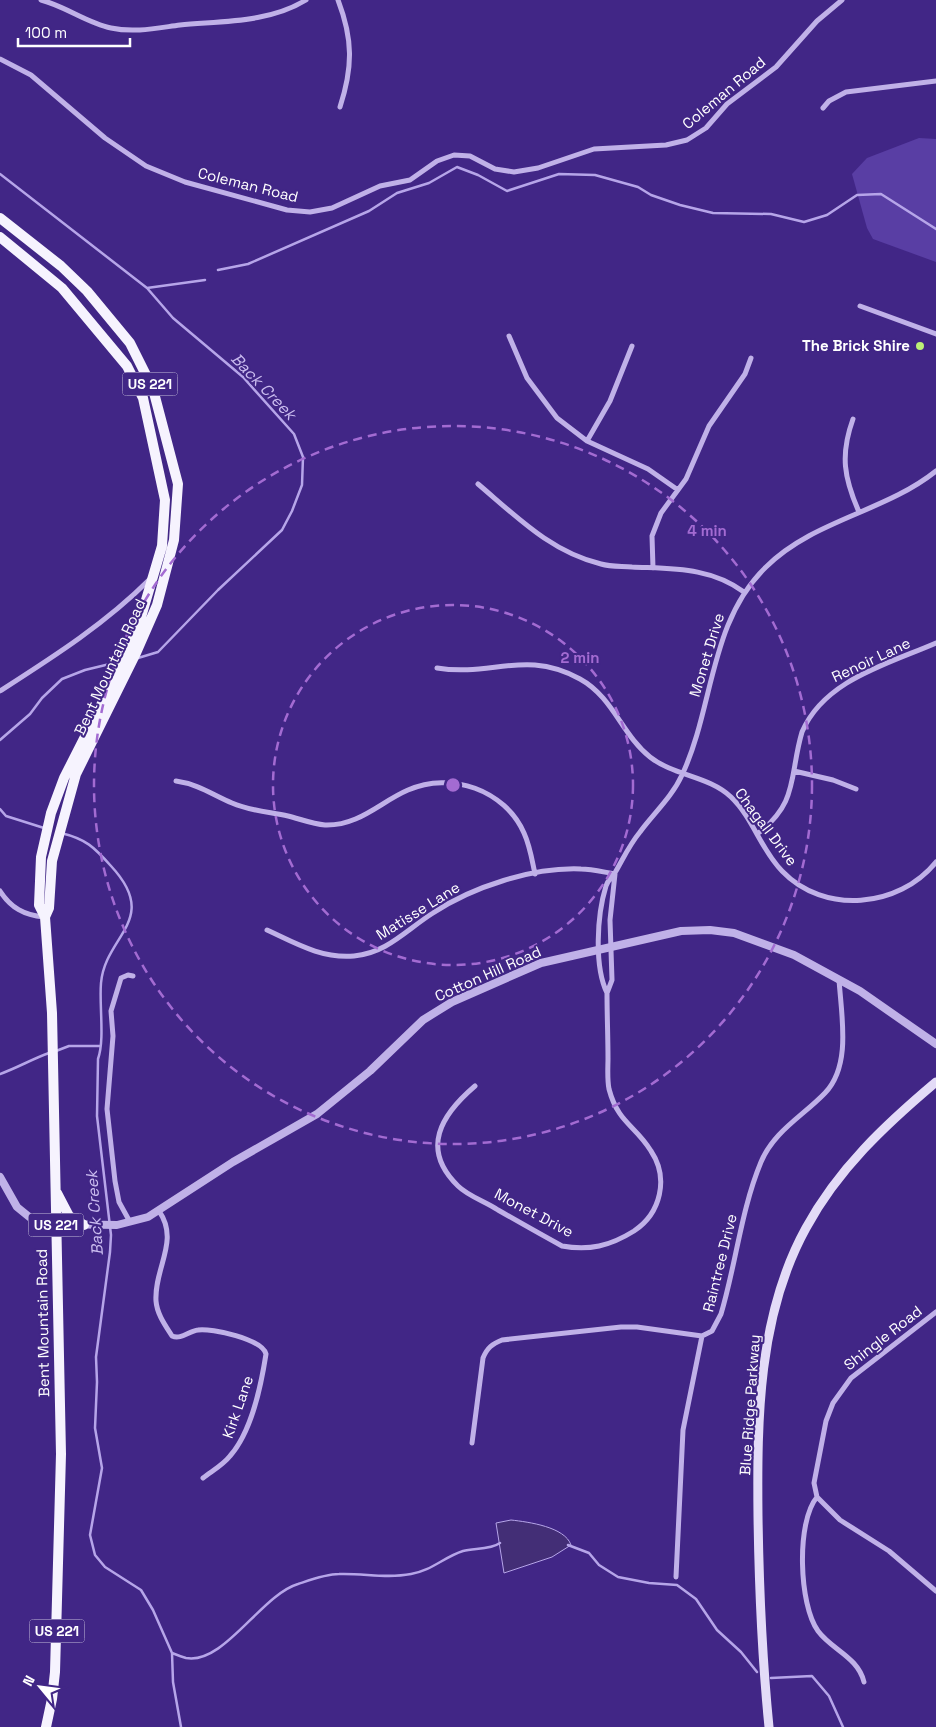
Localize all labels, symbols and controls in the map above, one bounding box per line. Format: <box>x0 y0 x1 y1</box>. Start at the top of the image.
scale bar <box>18 15 130 47</box>
text: 100 m <box>25 23 67 42</box>
street label: Coleman Road <box>678 52 769 133</box>
street label: Coleman Road <box>196 163 300 206</box>
place label: The Brick Shire <box>802 336 910 355</box>
marker: The Brick Shire <box>914 340 926 352</box>
water label: Back Creek <box>226 348 303 426</box>
road number: US 221 <box>122 372 178 396</box>
text: 4 min <box>687 521 727 540</box>
street label: Bent Mountain Road <box>70 596 149 738</box>
street label: Monet Drive <box>685 610 728 699</box>
street label: Renoir Lane <box>828 633 913 686</box>
text: 2 min <box>561 648 599 667</box>
centre of rings <box>444 776 462 794</box>
street label: Chagall Drive <box>731 784 802 869</box>
street label: Matisse Lane <box>372 877 463 944</box>
street label: Cotton Hill Road <box>432 942 544 1006</box>
water label: Back Creek <box>81 1167 108 1256</box>
street label: Monet Drive <box>491 1184 577 1241</box>
street label: Raintree Drive <box>698 1212 741 1314</box>
road number: US 221 <box>28 1214 84 1236</box>
street label: Bent Mountain Road <box>32 1249 53 1397</box>
street label: Shingle Road <box>840 1301 926 1374</box>
street label: Blue Ridge Parkway <box>735 1334 764 1476</box>
street label: Kirk Lane <box>218 1373 257 1441</box>
road number: US 221 <box>30 1620 84 1642</box>
north arrow <box>15 1662 65 1712</box>
text: N <box>18 1672 39 1689</box>

